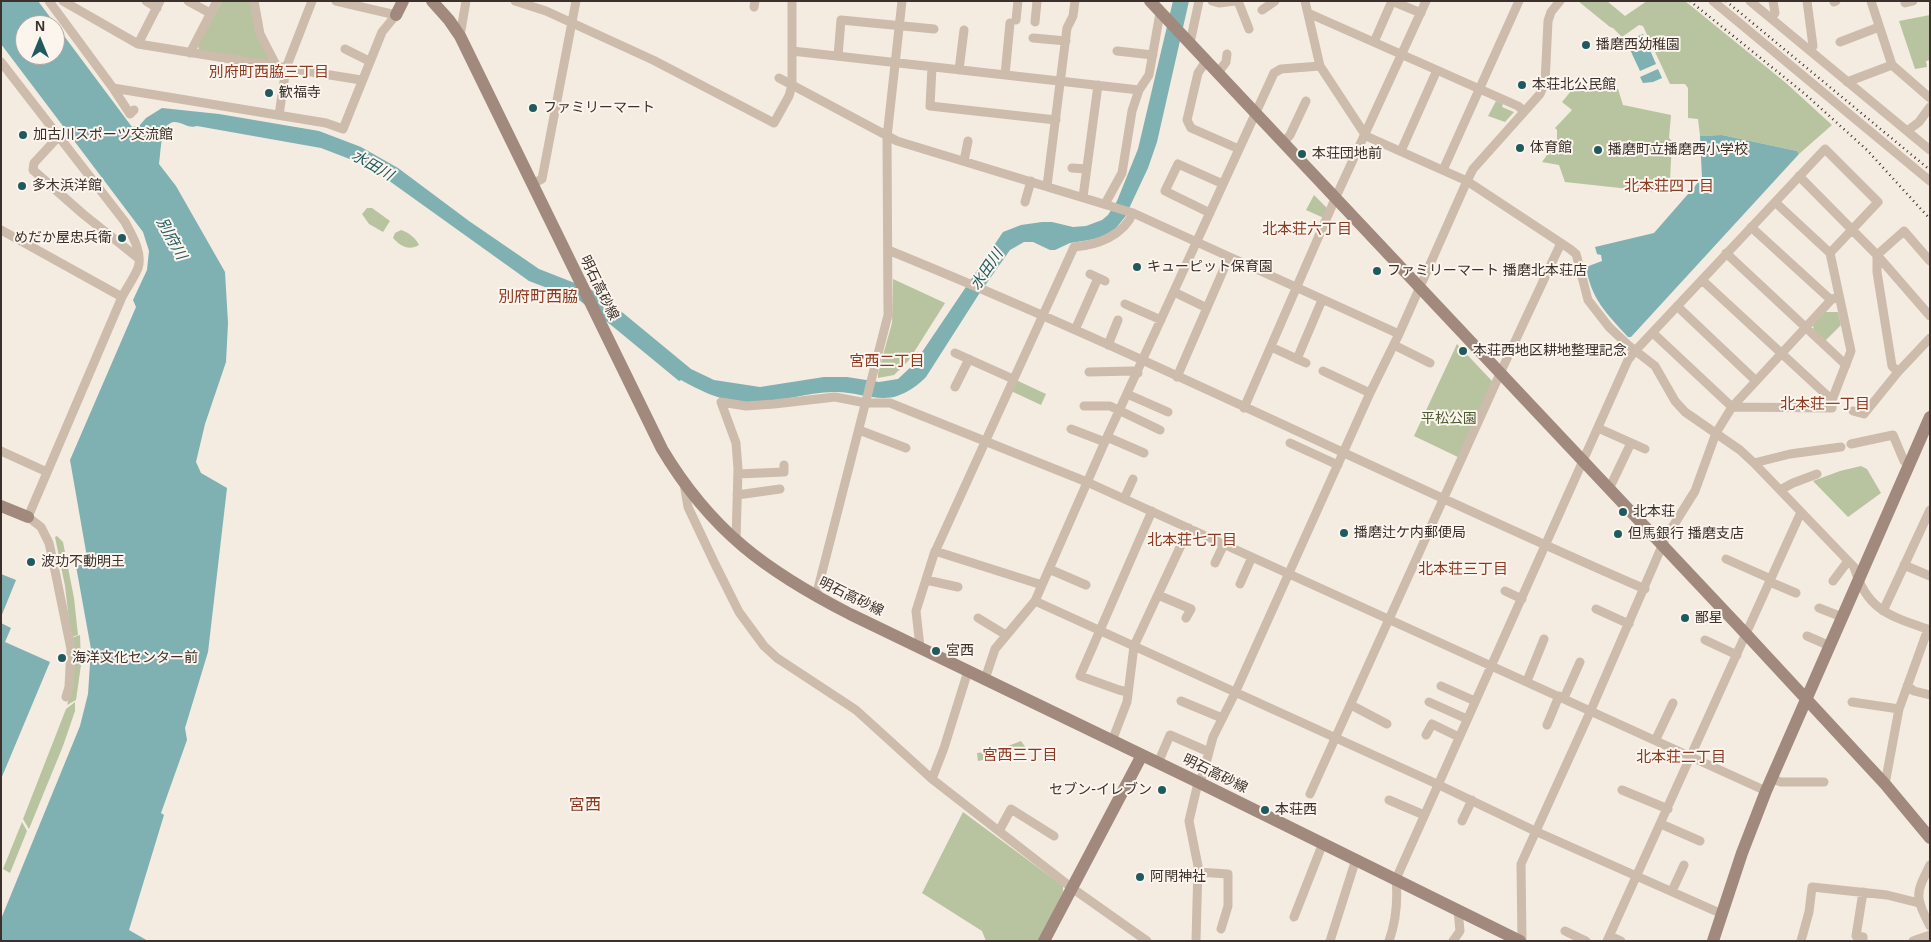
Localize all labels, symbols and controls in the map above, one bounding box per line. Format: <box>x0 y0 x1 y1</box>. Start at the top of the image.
north arrow <box>15 15 65 65</box>
text: N <box>35 18 45 34</box>
place label: 播磨西幼稚園 <box>1596 37 1680 53</box>
marker: 播磨西幼稚園 <box>1580 39 1592 51</box>
district label: 別府町西脇三丁目 <box>209 64 329 82</box>
place label: 本荘北公民館 <box>1532 77 1616 93</box>
marker: 本荘北公民館 <box>1516 79 1528 91</box>
place label: 歓福寺 <box>279 85 321 101</box>
marker: 歓福寺 <box>263 87 275 99</box>
place label: ファミリーマート <box>543 100 655 116</box>
marker: ファミリーマート <box>527 102 539 114</box>
place label: 加古川スポーツ交流館 <box>33 127 173 143</box>
marker: 加古川スポーツ交流館 <box>17 129 29 141</box>
place label: 体育館 <box>1530 140 1572 156</box>
marker: 体育館 <box>1514 142 1526 154</box>
place label: 播磨町立播磨西小学校 <box>1608 142 1748 158</box>
marker: 播磨町立播磨西小学校 <box>1592 144 1604 156</box>
place label: 本荘団地前 <box>1312 146 1382 162</box>
water label: 水田川 <box>348 147 396 185</box>
marker: 本荘団地前 <box>1296 148 1308 160</box>
place label: 多木浜洋館 <box>32 178 102 194</box>
district label: 北本荘四丁目 <box>1624 178 1714 196</box>
marker: 多木浜洋館 <box>16 180 28 192</box>
water label: 別府川 <box>152 215 190 263</box>
district label: 北本荘六丁目 <box>1262 221 1352 239</box>
place label: めだか屋忠兵衛 <box>14 230 112 246</box>
marker: めだか屋忠兵衛 <box>116 232 128 244</box>
water label: 水田川 <box>967 246 1007 294</box>
street label: 明石高砂線 <box>576 253 622 323</box>
place label: キューピット保育園 <box>1147 259 1273 275</box>
marker: キューピット保育園 <box>1131 261 1143 273</box>
place label: ファミリーマート 播磨北本荘店 <box>1387 263 1587 279</box>
marker: ファミリーマート 播磨北本荘店 <box>1371 265 1383 277</box>
district label: 別府町西脇 <box>498 288 578 308</box>
place label: 本荘西地区耕地整理記念 <box>1473 343 1627 359</box>
marker: 本荘西地区耕地整理記念 <box>1457 345 1469 357</box>
district label: 宮西二丁目 <box>850 353 924 371</box>
district label: 北本荘一丁目 <box>1780 396 1870 414</box>
park label: 平松公園 <box>1421 411 1477 427</box>
place label: 北本荘 <box>1633 504 1675 520</box>
marker: 北本荘 <box>1617 506 1629 518</box>
place label: 播磨辻ケ内郵便局 <box>1354 525 1466 541</box>
place label: 但馬銀行 播磨支店 <box>1628 526 1744 542</box>
marker: 播磨辻ケ内郵便局 <box>1338 527 1350 539</box>
marker: 但馬銀行 播磨支店 <box>1612 528 1624 540</box>
district label: 北本荘七丁目 <box>1147 532 1237 550</box>
place label: 波功不動明王 <box>41 554 125 570</box>
marker: 波功不動明王 <box>25 556 37 568</box>
district label: 北本荘三丁目 <box>1418 561 1508 579</box>
street label: 明石高砂線 <box>816 574 886 620</box>
place label: 鄙星 <box>1695 610 1723 626</box>
marker: 鄙星 <box>1679 612 1691 624</box>
place label: 宮西 <box>946 643 974 659</box>
marker: 宮西 <box>930 645 942 657</box>
place label: 海洋文化センター前 <box>72 650 198 666</box>
marker: 海洋文化センター前 <box>56 652 68 664</box>
district label: 宮西三丁目 <box>983 747 1057 765</box>
district label: 北本荘二丁目 <box>1636 749 1726 767</box>
street label: 明石高砂線 <box>1180 751 1250 797</box>
place label: セブン-イレブン <box>1049 782 1152 798</box>
marker: セブン-イレブン <box>1156 784 1168 796</box>
district label: 宮西 <box>569 796 601 816</box>
place label: 本荘西 <box>1275 802 1317 818</box>
marker: 本荘西 <box>1259 804 1271 816</box>
place label: 阿閇神社 <box>1150 869 1206 885</box>
marker: 阿閇神社 <box>1134 871 1146 883</box>

